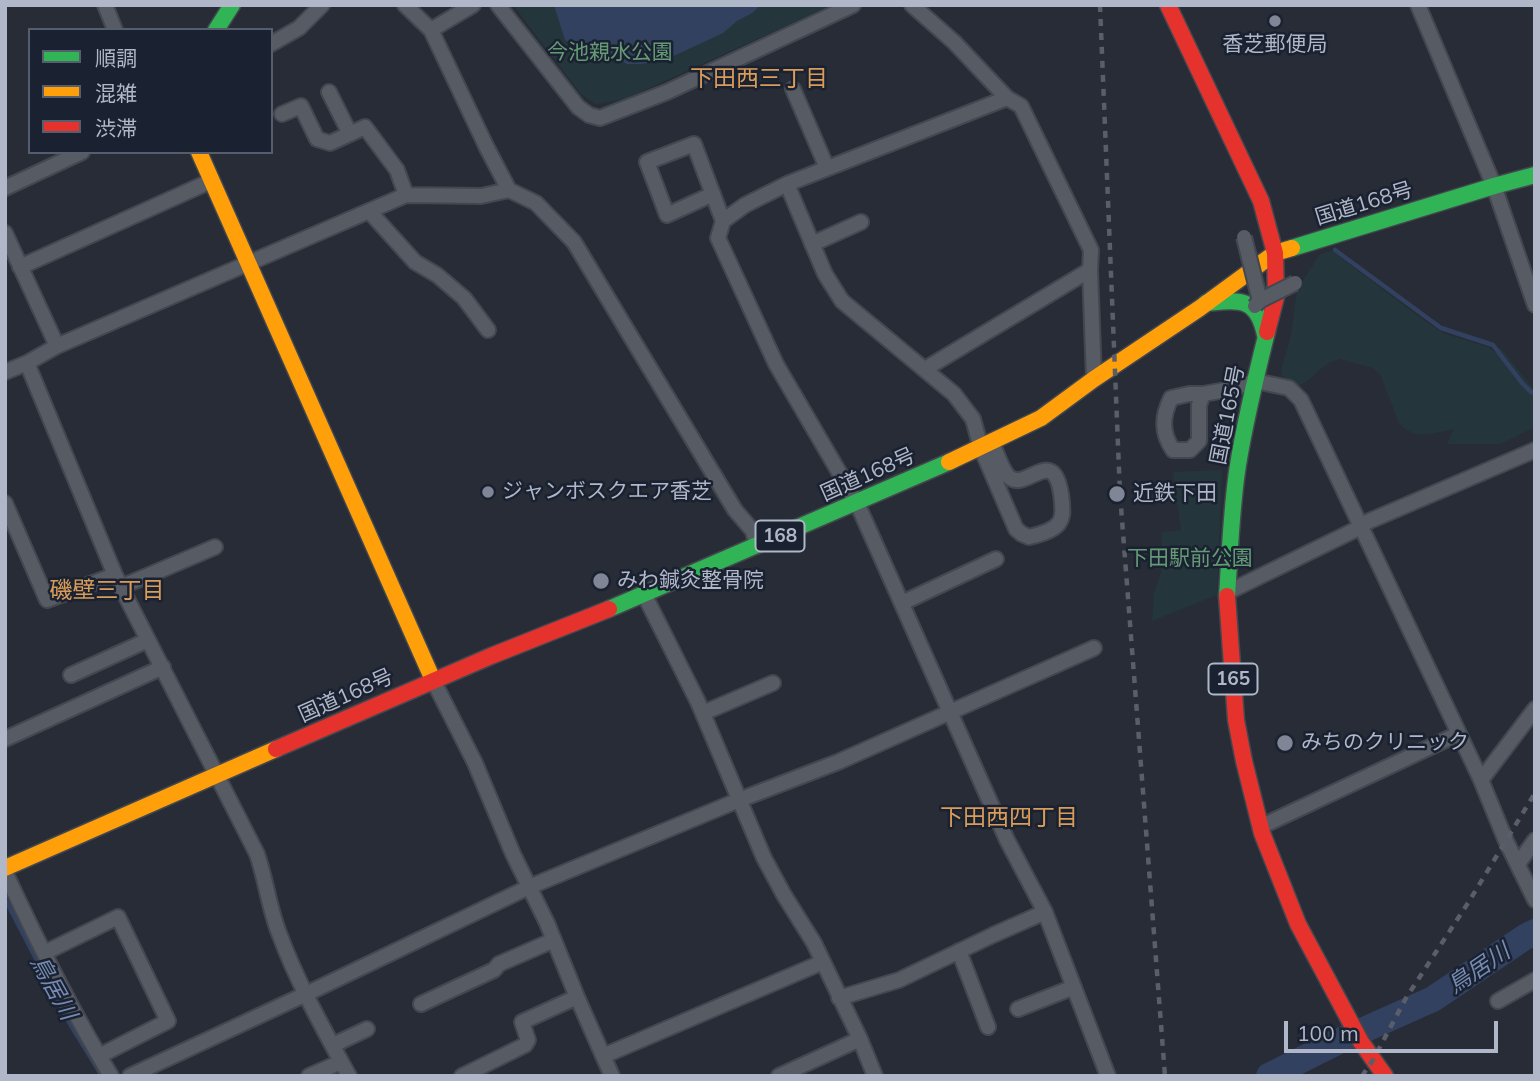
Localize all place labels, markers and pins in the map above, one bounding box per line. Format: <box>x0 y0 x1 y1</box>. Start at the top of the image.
marker: 香芝郵便局 <box>1267 13 1283 29</box>
place label: 香芝郵便局 <box>1223 32 1327 58</box>
place label: ジャンボスクエア香芝 <box>502 479 712 505</box>
place label: 近鉄下田 <box>1133 481 1217 507</box>
marker: ジャンボスクエア香芝 <box>480 484 496 500</box>
marker: 近鉄下田 <box>1107 484 1127 504</box>
place label: みわ鍼灸整骨院 <box>617 568 764 594</box>
marker: みわ鍼灸整骨院 <box>591 571 611 591</box>
place label: みちのクリニック <box>1301 730 1469 756</box>
marker: みちのクリニック <box>1275 733 1295 753</box>

